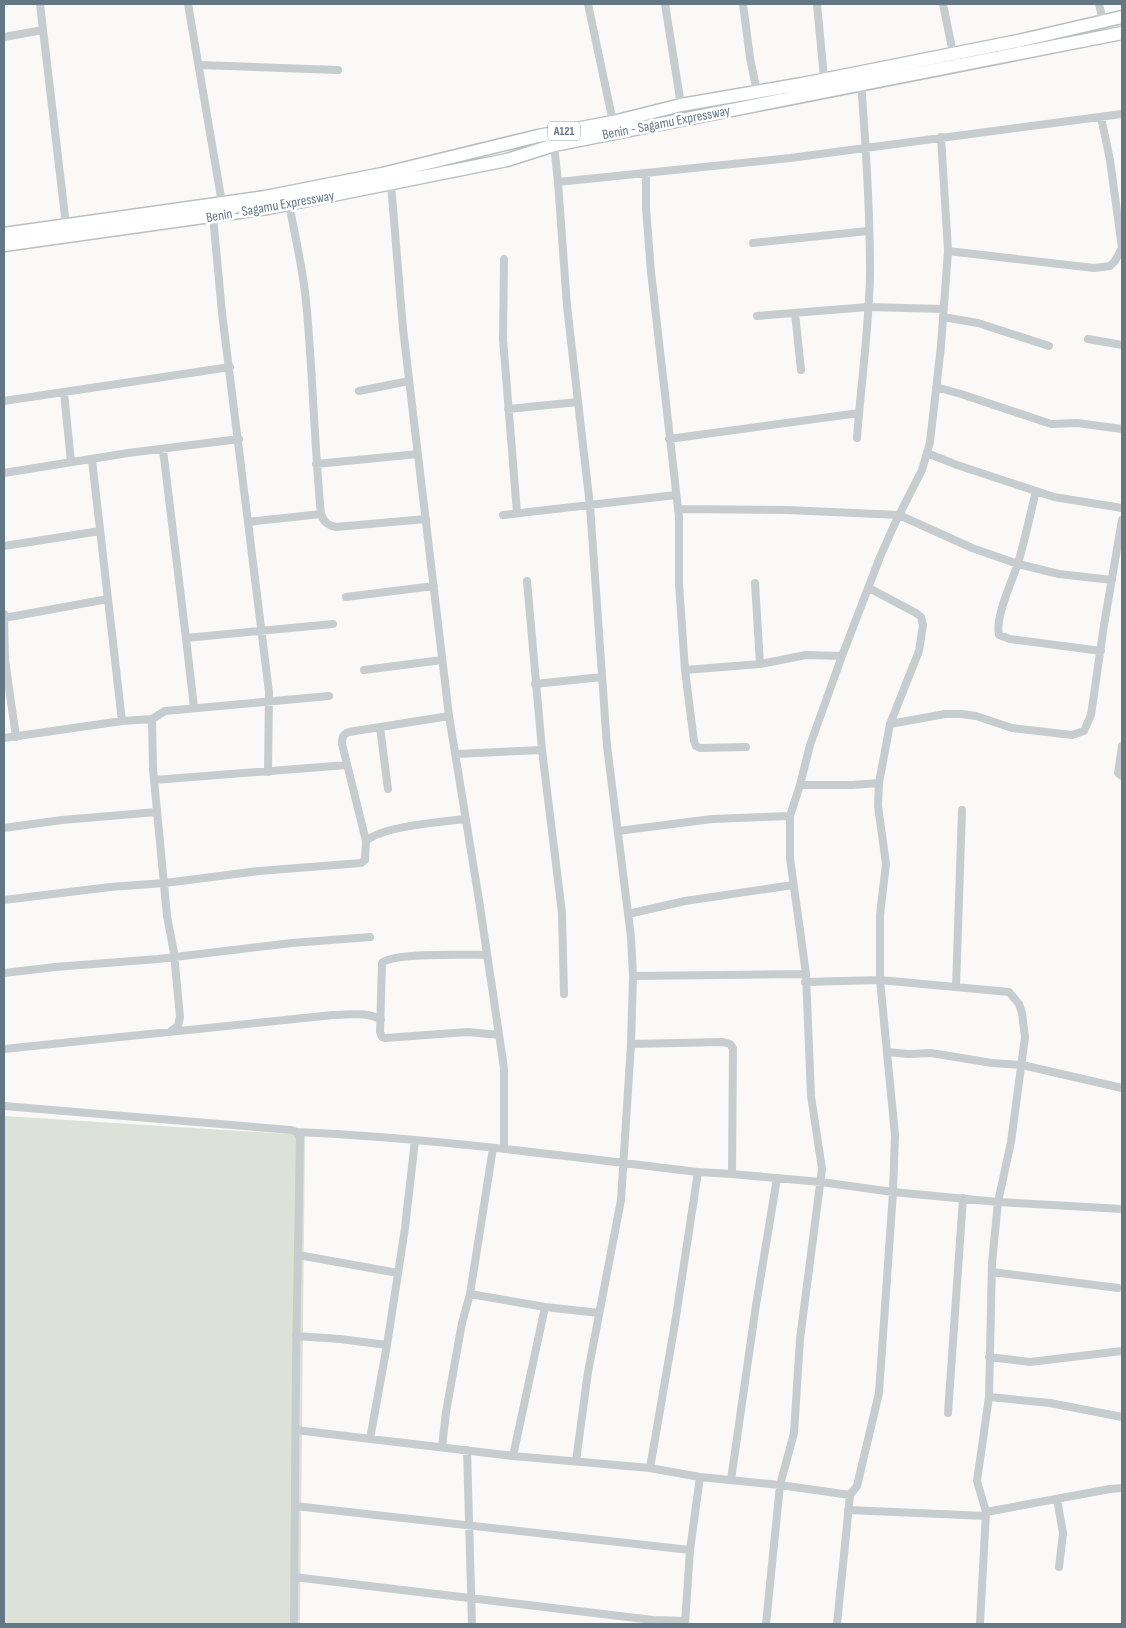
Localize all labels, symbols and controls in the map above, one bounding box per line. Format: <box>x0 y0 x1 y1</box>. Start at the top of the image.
street label: Benin - Sagamu Expressway <box>601 102 732 143</box>
road number: A121 <box>548 122 580 140</box>
street label: Benin - Sagamu Expressway <box>205 187 336 226</box>

